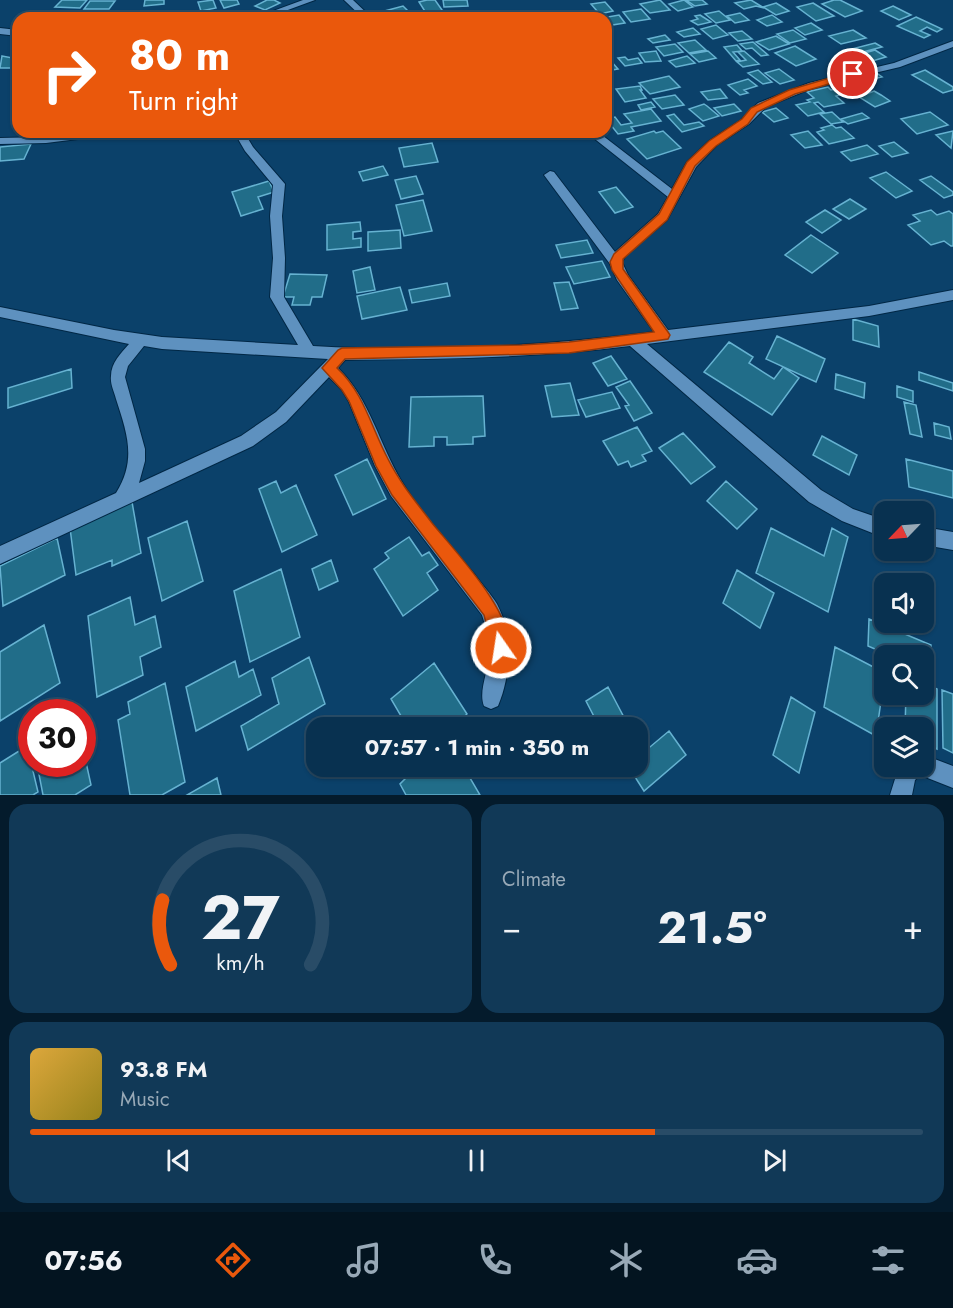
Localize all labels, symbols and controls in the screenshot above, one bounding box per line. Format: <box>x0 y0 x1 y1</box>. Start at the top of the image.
text: 80 m <box>129 25 230 86</box>
icon: right <box>30 36 108 114</box>
pin <box>827 48 878 99</box>
icon: arrive <box>836 57 869 90</box>
text: Turn right <box>129 81 237 120</box>
north arrow <box>874 501 934 561</box>
map controls <box>874 501 934 777</box>
button: sound <box>874 573 934 633</box>
position arrow <box>469 616 533 680</box>
button: search <box>874 645 934 705</box>
speed limit sign: 30 <box>18 699 96 777</box>
button: layers <box>874 717 934 777</box>
text: 07:57 · 1 min · 350 m <box>365 731 589 763</box>
text: Climate <box>502 865 566 894</box>
text: 27 <box>201 872 280 962</box>
text: 21.5° <box>657 895 767 960</box>
text: − <box>502 904 521 951</box>
text: + <box>903 904 923 951</box>
text: km/h <box>216 948 265 979</box>
text: 93.8 FM <box>120 1053 207 1085</box>
text: Music <box>120 1085 170 1114</box>
icon: previous <box>162 1144 195 1177</box>
icon: pause <box>460 1144 493 1177</box>
icon: next <box>758 1144 791 1177</box>
icon: directions <box>212 1239 254 1281</box>
icon: music <box>343 1239 385 1281</box>
icon: phone <box>474 1239 516 1281</box>
icon: climate <box>605 1239 647 1281</box>
icon: car <box>736 1239 778 1281</box>
icon: filters <box>867 1239 909 1281</box>
text: 07:56 <box>44 1241 123 1280</box>

